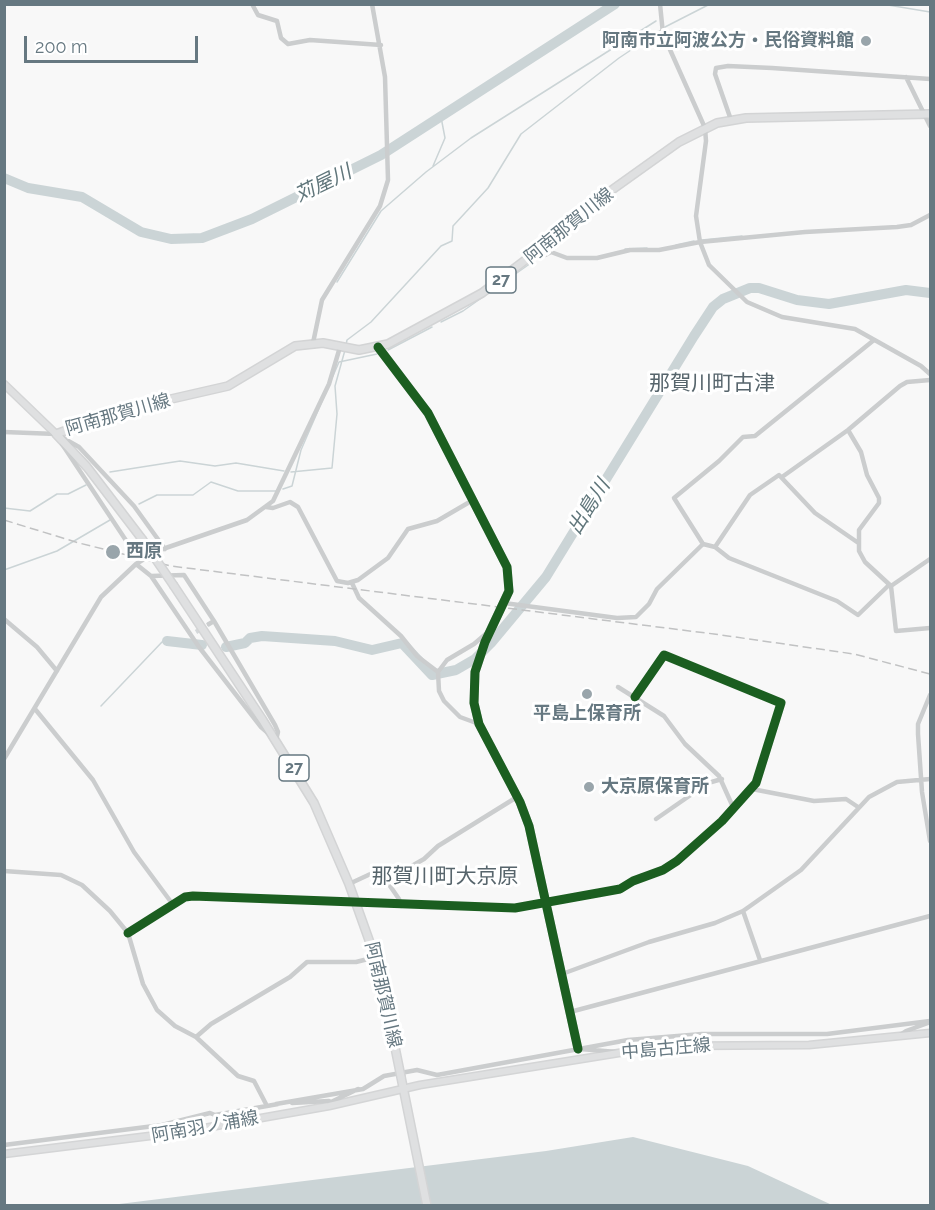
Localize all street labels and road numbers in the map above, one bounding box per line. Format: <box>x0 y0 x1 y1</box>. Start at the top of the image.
street label: 阿南那賀川線 <box>520 184 618 268</box>
road number: 27 <box>486 267 516 293</box>
street label: 阿南那賀川線 <box>63 390 173 440</box>
road number: 27 <box>279 755 309 781</box>
street label: 阿南那賀川線 <box>360 940 406 1050</box>
street label: 中島古庄線 <box>620 1034 712 1064</box>
street label: 阿南羽ノ浦線 <box>150 1107 260 1147</box>

